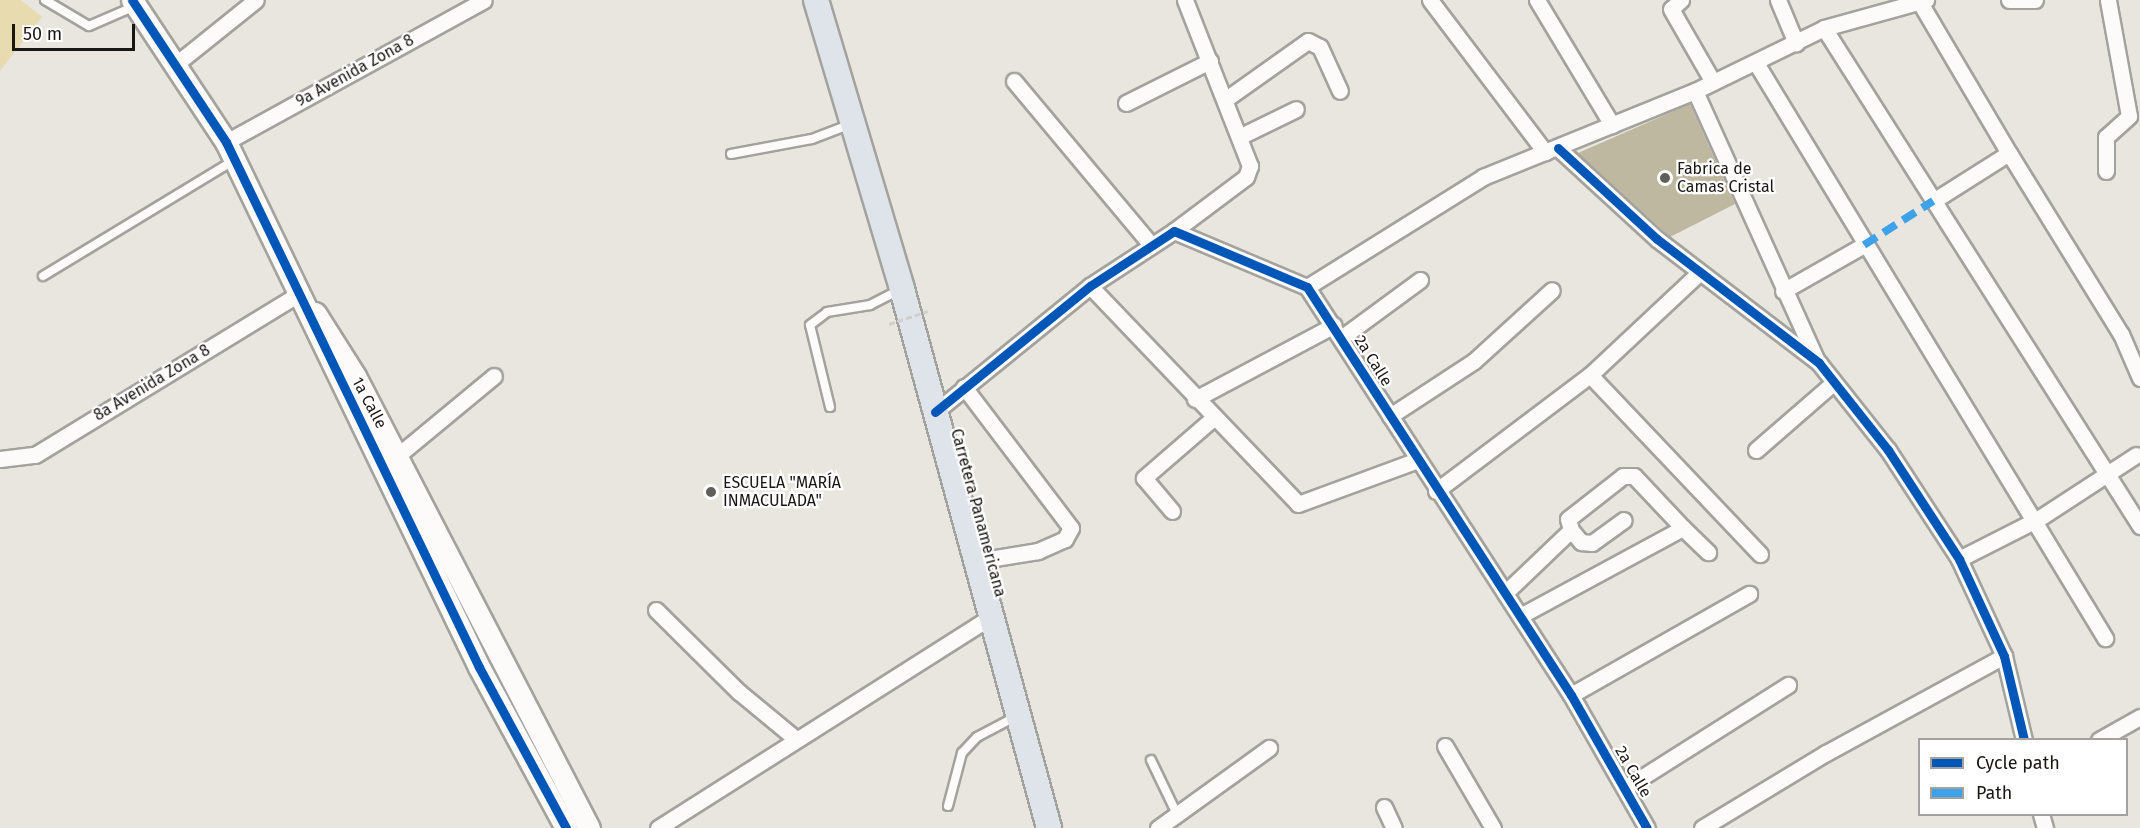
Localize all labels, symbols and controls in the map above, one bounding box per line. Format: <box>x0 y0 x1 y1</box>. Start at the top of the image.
scale bar <box>15 12 138 50</box>
text: 50 m <box>23 23 62 45</box>
street label: 9a Avenida Zona 8 <box>293 31 417 111</box>
place label: Fabrica de Camas Cristal <box>1677 159 1774 197</box>
marker: Fabrica de Camas Cristal <box>1658 171 1672 185</box>
street label: 2a Calle <box>1350 332 1396 390</box>
street label: 8a Avenida Zona 8 <box>90 341 214 425</box>
street label: 1a Calle <box>348 374 390 432</box>
street label: Carretera Panamericana <box>946 427 1010 599</box>
place label: ESCUELA "MARÍA INMACULADA" <box>723 473 841 511</box>
marker: ESCUELA "MARÍA INMACULADA" <box>704 485 718 499</box>
legend <box>1918 738 2128 816</box>
street label: 2a Calle <box>1611 743 1655 801</box>
text: Cycle path <box>1976 752 2060 774</box>
text: Path <box>1976 782 2012 804</box>

